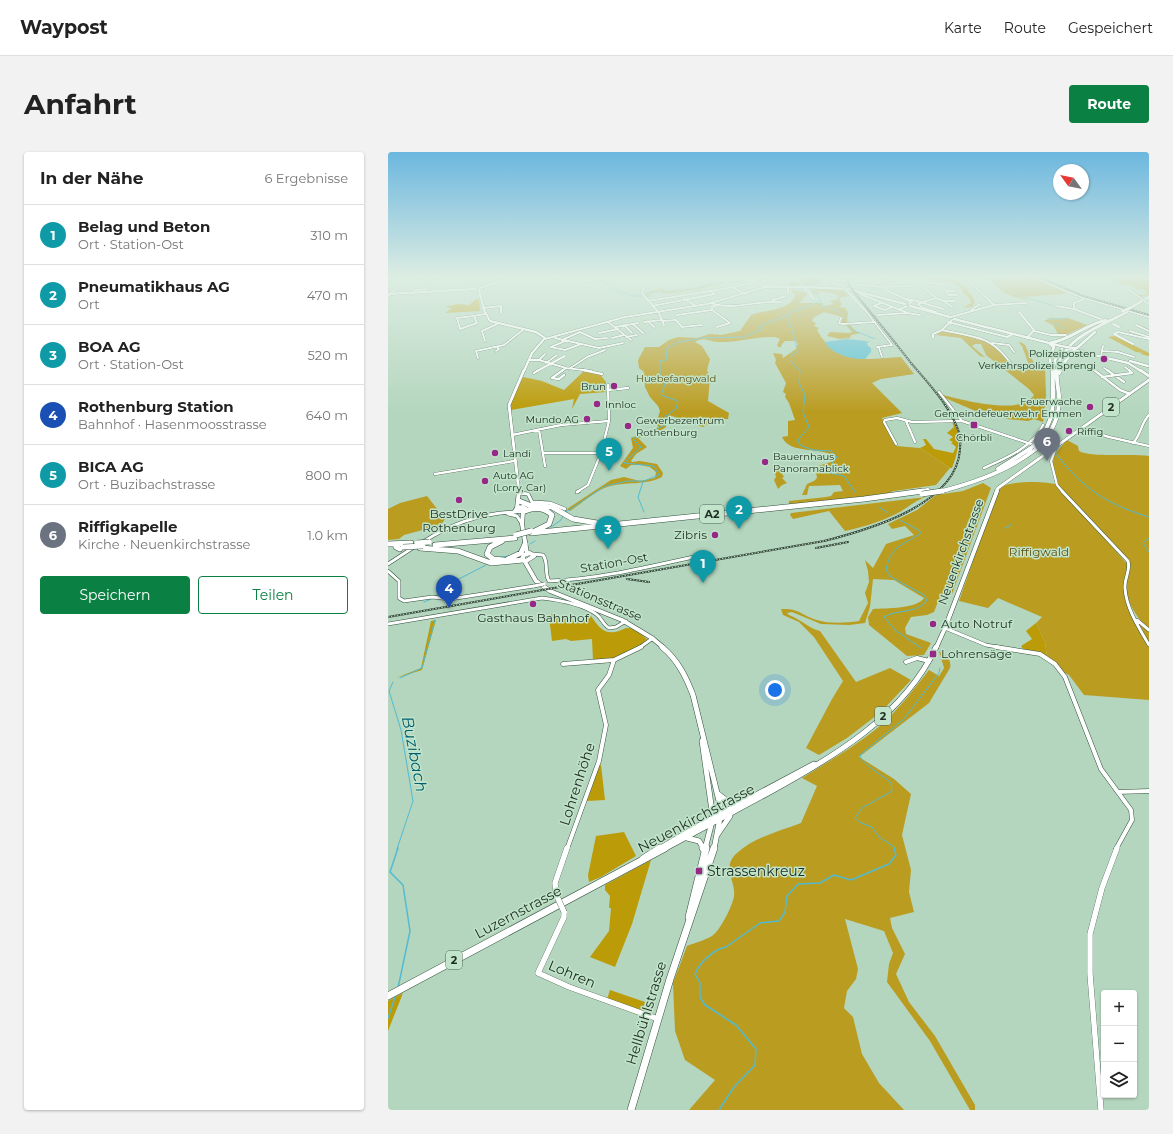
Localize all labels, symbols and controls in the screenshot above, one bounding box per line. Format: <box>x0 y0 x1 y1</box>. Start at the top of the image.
text: Waypost <box>20 16 108 39</box>
text: Karte <box>944 19 982 37</box>
text: Route <box>1004 19 1046 37</box>
text: Gespeichert <box>1068 19 1153 37</box>
button: Route <box>1069 85 1149 123</box>
text: Anfahrt <box>24 87 137 121</box>
north arrow <box>1053 164 1089 200</box>
text: In der Nähe <box>40 168 144 188</box>
text: 6 Ergebnisse <box>265 170 348 186</box>
text: Belag und Beton <box>78 217 210 236</box>
text: 1 <box>50 227 56 243</box>
text: 310 m <box>310 227 348 243</box>
text: Ort · Station-Ost <box>78 236 184 252</box>
text: Pneumatikhaus AG <box>78 277 230 296</box>
text: 2 <box>49 287 57 303</box>
text: 470 m <box>307 287 348 303</box>
text: Ort <box>78 296 100 312</box>
text: BOA AG <box>78 337 141 356</box>
text: 3 <box>49 347 57 363</box>
text: 520 m <box>308 347 348 363</box>
place label: Polizeiposten Verkehrspolizei Sprengi <box>978 347 1096 372</box>
marker: Polizeiposten Verkehrspolizei Sprengi <box>1099 354 1109 364</box>
text: Ort · Station-Ost <box>78 356 184 372</box>
park label: Huebefangwald <box>636 372 716 385</box>
place label: Brun <box>581 380 606 393</box>
marker: Brun <box>609 381 619 391</box>
place label: Feuerwache Gemeindefeuerwehr Emmen <box>934 395 1082 420</box>
text: Rothenburg Station <box>78 397 234 416</box>
place label: Innloc <box>605 398 636 411</box>
road number: 2 <box>1103 398 1119 416</box>
marker: Innloc <box>592 399 602 409</box>
marker: Feuerwache Gemeindefeuerwehr Emmen <box>1085 402 1095 412</box>
text: 4 <box>49 407 57 423</box>
text: 640 m <box>306 407 348 423</box>
place label: Mundo AG <box>526 413 579 426</box>
marker: Mundo AG <box>582 414 592 424</box>
place label: Gewerbezentrum Rothenburg <box>636 414 724 439</box>
text: Bahnhof · Hasenmoosstrasse <box>78 416 267 432</box>
marker: Chörbli <box>969 420 979 430</box>
marker: Gewerbezentrum Rothenburg <box>623 421 633 431</box>
place label: Riffig <box>1077 425 1103 438</box>
marker: Riffig <box>1064 426 1074 436</box>
pin: 6 <box>1034 428 1060 461</box>
place label: Chörbli <box>956 431 992 444</box>
pin: 5 <box>596 438 622 471</box>
place label: Landi <box>503 447 531 460</box>
marker: Landi <box>490 448 500 458</box>
place label: Bauernhaus Panoramablick <box>773 450 849 475</box>
text: BICA AG <box>78 457 144 476</box>
marker: Bauernhaus Panoramablick <box>760 457 770 467</box>
text: 5 <box>49 467 57 483</box>
text: 800 m <box>305 467 348 483</box>
place label: Auto AG (Lorry, Car) <box>493 469 546 494</box>
text: Ort · Buzibachstrasse <box>78 476 215 492</box>
marker: Auto AG (Lorry, Car) <box>480 476 490 486</box>
marker: BestDrive Rothenburg <box>454 495 464 505</box>
pin: 2 <box>726 496 752 529</box>
street label: Neuenkirchstrasse <box>934 497 987 607</box>
road number: A2 <box>700 505 724 523</box>
place label: BestDrive Rothenburg <box>422 506 496 535</box>
pin: 3 <box>595 516 621 549</box>
text: Riffigkapelle <box>78 517 177 536</box>
text: 6 <box>49 527 57 543</box>
text: 1.0 km <box>307 527 348 543</box>
place label: Zibris <box>674 527 707 542</box>
marker: Zibris <box>710 530 720 540</box>
text: Kirche · Neuenkirchstrasse <box>78 536 250 552</box>
park label: Riffigwald <box>1009 544 1069 559</box>
street label: Station-Ost <box>579 549 649 576</box>
pin: 1 <box>690 550 716 583</box>
pin: 4 <box>436 575 462 608</box>
street label: Stationsstrasse <box>556 575 644 624</box>
button: Speichern <box>40 576 190 614</box>
button: Teilen <box>198 576 348 614</box>
marker: Gasthaus Bahnhof <box>528 599 538 609</box>
place label: Gasthaus Bahnhof <box>477 610 590 625</box>
place label: Auto Notruf <box>941 616 1013 631</box>
marker: Auto Notruf <box>928 619 938 629</box>
place label: Lohrensäge <box>941 646 1012 661</box>
marker: Lohrensäge <box>928 649 938 659</box>
your location <box>765 680 785 700</box>
road number: 2 <box>875 707 891 725</box>
water label: Buzibach <box>398 715 431 794</box>
street label: Lohrenhöhe <box>555 740 599 828</box>
street label: Neuenkirchstrasse <box>634 780 758 856</box>
place label: Strassenkreuz <box>707 862 805 880</box>
marker: Strassenkreuz <box>694 866 704 876</box>
street label: Luzernstrasse <box>471 882 565 942</box>
road number: 2 <box>446 951 462 969</box>
street label: Lohren <box>546 956 598 992</box>
street label: Hellbühlstrasse <box>622 959 670 1067</box>
map controls <box>1101 990 1137 1098</box>
button: + <box>1101 990 1137 1026</box>
button: − <box>1101 1026 1137 1062</box>
button: layers <box>1101 1062 1137 1098</box>

